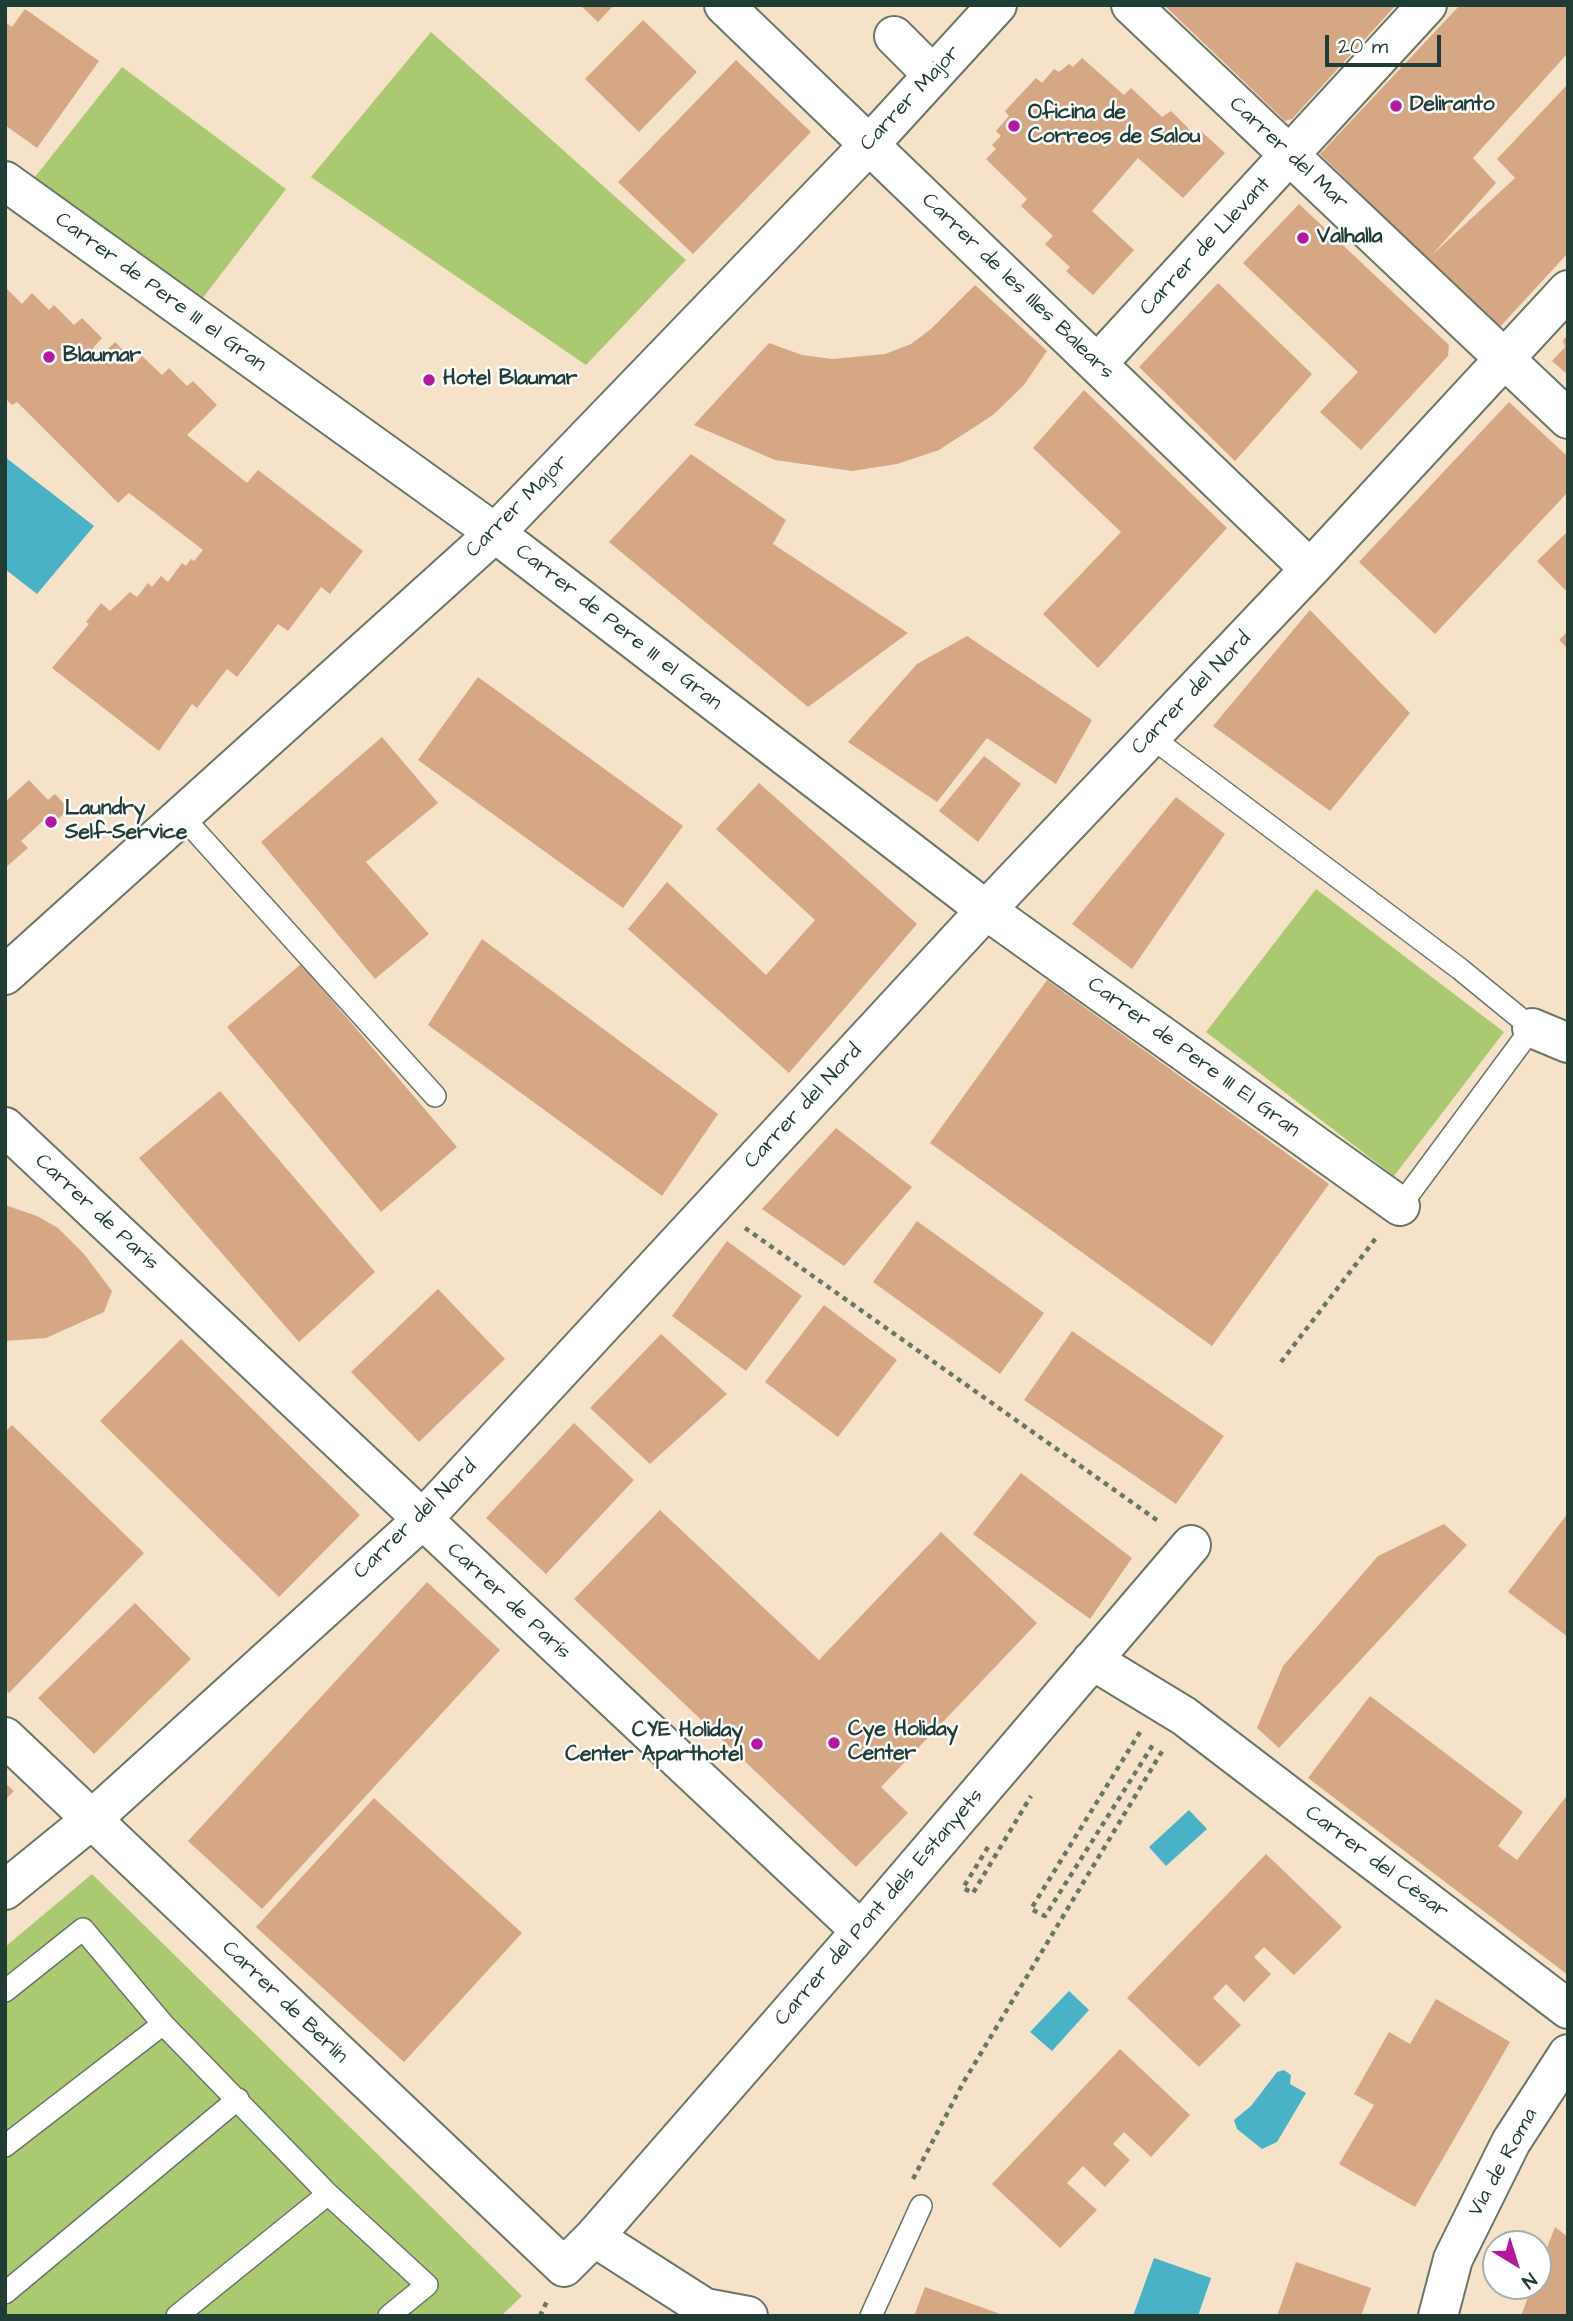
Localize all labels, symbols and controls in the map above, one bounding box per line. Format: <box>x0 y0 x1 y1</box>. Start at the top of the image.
scale bar <box>1328 21 1444 65</box>
text: 20 m <box>1338 32 1388 61</box>
street label: Carrer Major <box>856 41 966 157</box>
street label: Carrer del Mar <box>1223 92 1353 216</box>
place label: Deliranto <box>1410 93 1495 119</box>
marker: Deliranto <box>1388 98 1404 114</box>
place label: Oficina de Correos de Salou <box>1028 101 1200 151</box>
marker: Oficina de Correos de Salou <box>1006 118 1022 134</box>
street label: Carrer de Llevant <box>1135 172 1277 322</box>
street label: Carrer de les Illes Balears <box>916 189 1118 385</box>
street label: Carrer de Pere III el Gran <box>49 208 271 378</box>
place label: Valhalla <box>1317 225 1383 251</box>
marker: Valhalla <box>1295 230 1311 246</box>
place label: Blaumar <box>63 344 141 370</box>
marker: Blaumar <box>41 349 57 365</box>
place label: Hotel Blaumar <box>443 367 577 393</box>
marker: Hotel Blaumar <box>421 372 437 388</box>
street label: Carrer Major <box>461 450 575 564</box>
street label: Carrer de Pere III el Gran <box>510 540 726 716</box>
street label: Carrer del Nord <box>1127 627 1257 761</box>
place label: Laundry Self-Service <box>65 797 187 847</box>
marker: Laundry Self-Service <box>43 814 59 830</box>
street label: Carrer de Pere III El Gran <box>1082 973 1304 1143</box>
street label: Carrer del Nord <box>740 1039 868 1175</box>
street label: Carrer de París <box>29 1149 163 1277</box>
street label: Carrer del Nord <box>349 1455 483 1585</box>
street label: Carrer de París <box>441 1538 575 1666</box>
place label: Cye Holiday Center <box>848 1718 958 1768</box>
place label: CYE Holiday Center Aparthotel <box>565 1719 743 1769</box>
marker: Cye Holiday Center <box>826 1735 842 1751</box>
marker: CYE Holiday Center Aparthotel <box>749 1736 765 1752</box>
street label: Carrer del Pont dels Estanyets <box>770 1784 990 2032</box>
street label: Carrer del Cèsar <box>1299 1801 1453 1925</box>
street label: Carrer de Berlín <box>216 1936 352 2070</box>
street label: Via de Roma <box>1464 2105 1544 2221</box>
north arrow <box>1482 2230 1552 2300</box>
text: N <box>1516 2266 1542 2295</box>

